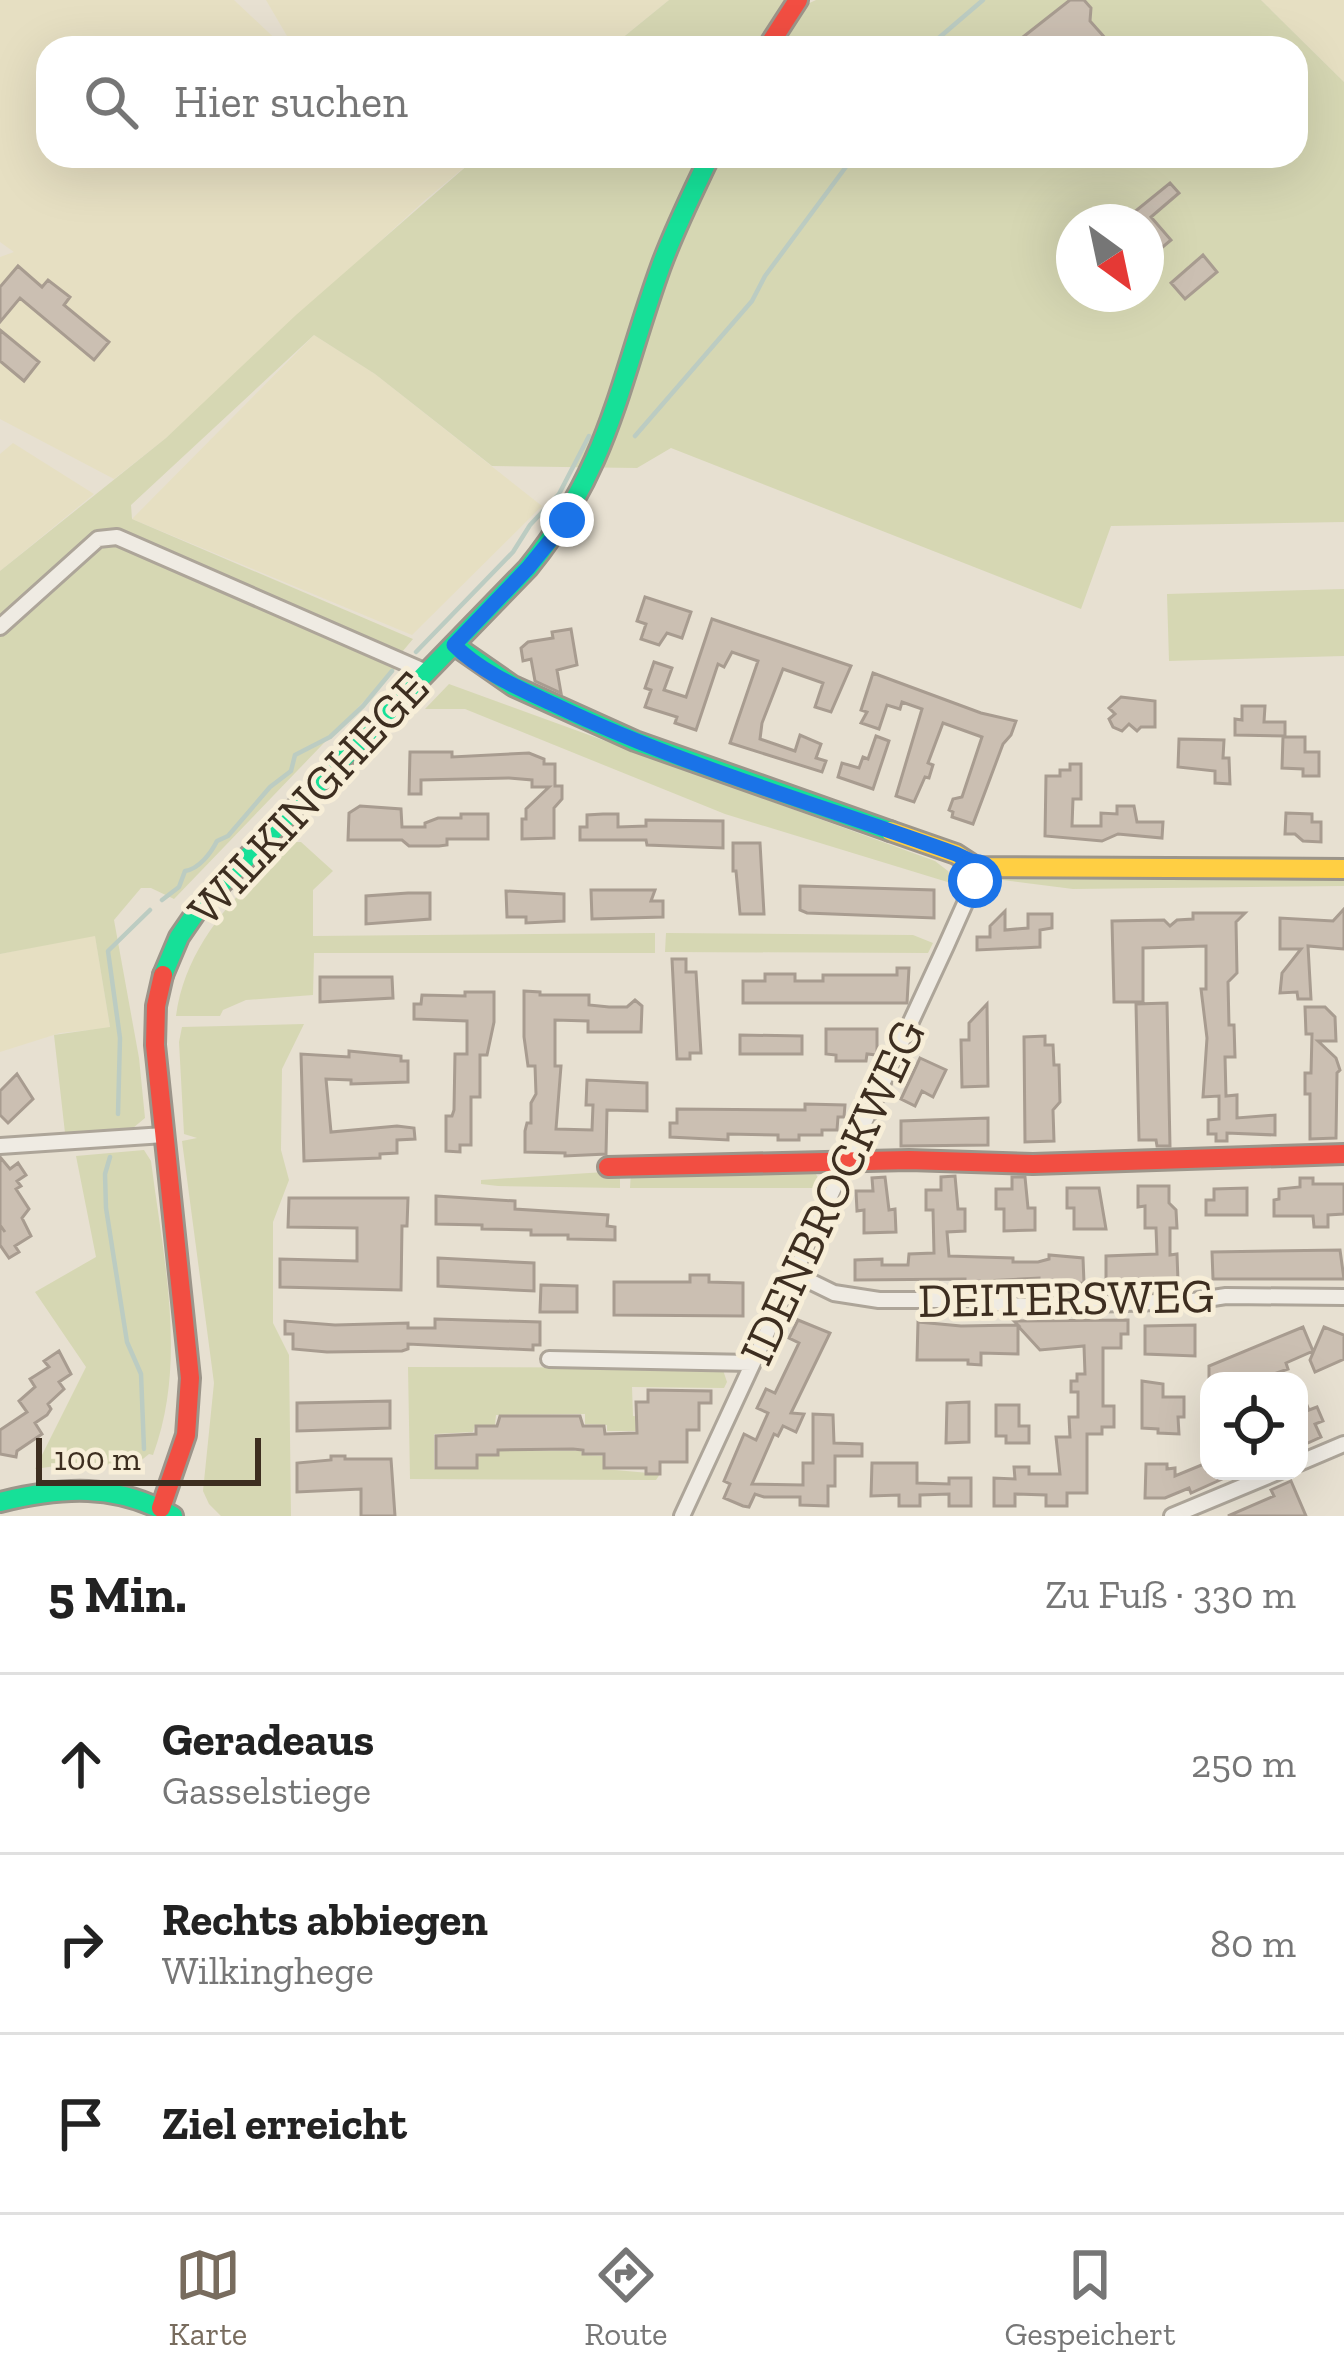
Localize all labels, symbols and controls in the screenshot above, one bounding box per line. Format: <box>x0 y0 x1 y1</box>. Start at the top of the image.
search box <box>36 36 1308 168</box>
icon: search <box>78 69 144 135</box>
text: Hier suchen <box>174 75 408 129</box>
north arrow <box>1056 204 1164 312</box>
route end <box>540 493 594 547</box>
street label: WILKINGHEGE <box>176 659 440 937</box>
route start <box>948 854 1002 908</box>
street label: IDENBROCKWEG <box>727 1011 937 1373</box>
street label: DEITERSWEG <box>917 1267 1215 1329</box>
map controls <box>1200 1372 1308 1480</box>
button: locate <box>1200 1372 1308 1480</box>
scale bar <box>36 1432 261 1485</box>
text: 100 m <box>54 1439 141 1478</box>
text: 5 Min. <box>48 1564 187 1625</box>
text: Zu Fuß · 330 m <box>1045 1571 1296 1618</box>
text: Geradeaus <box>162 1713 374 1767</box>
icon: ahead <box>48 1731 114 1797</box>
text: 250 m <box>1191 1740 1296 1787</box>
text: Gasselstiege <box>162 1767 371 1814</box>
text: Rechts abbiegen <box>162 1893 488 1947</box>
icon: right <box>48 1911 114 1977</box>
text: 80 m <box>1210 1920 1296 1967</box>
text: Wilkinghege <box>162 1947 374 1994</box>
icon: arrive <box>48 2091 114 2157</box>
text: Ziel erreicht <box>162 2097 407 2151</box>
tab: Karte <box>169 2242 247 2353</box>
tab: Route <box>584 2242 667 2353</box>
tab: Gespeichert <box>1004 2242 1175 2353</box>

